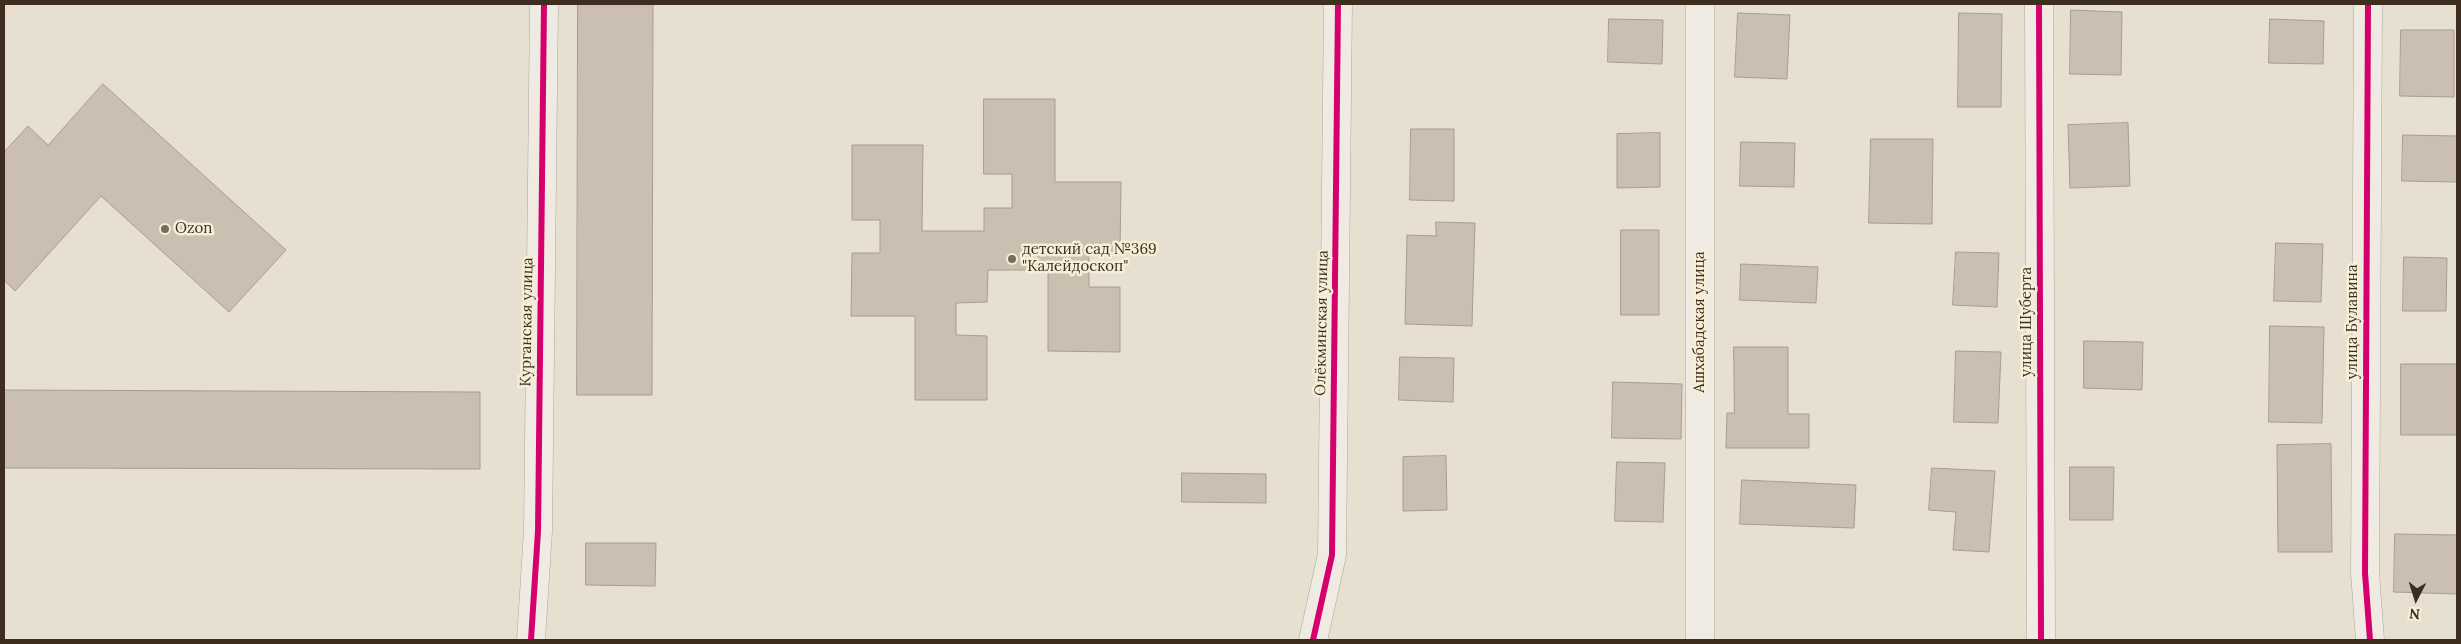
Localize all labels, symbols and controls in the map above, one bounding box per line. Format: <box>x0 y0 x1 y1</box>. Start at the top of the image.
place label: Ozon <box>175 220 212 238</box>
marker: Ozon <box>159 223 171 235</box>
place label: детский сад №369 "Калейдоскоп" <box>1022 241 1157 276</box>
street label: Олёкминская улица <box>1312 250 1332 396</box>
street label: Ашхабадская улица <box>1691 251 1709 393</box>
marker: детский сад №369 "Калейдоскоп" <box>1006 253 1018 265</box>
street label: Курганская улица <box>517 257 537 387</box>
street label: улица Булавина <box>2344 264 2362 380</box>
street label: улица Шуберта <box>2018 267 2036 377</box>
north arrow <box>2391 574 2441 624</box>
text: N <box>2409 605 2421 623</box>

